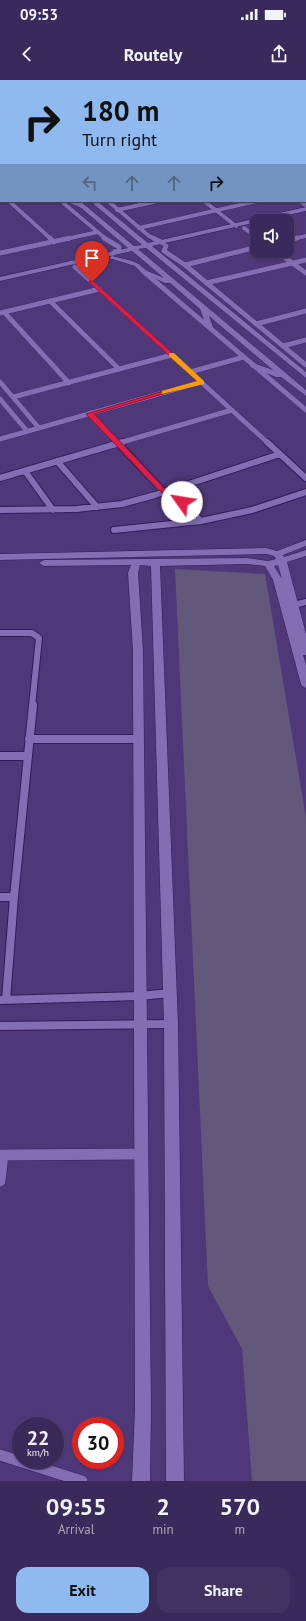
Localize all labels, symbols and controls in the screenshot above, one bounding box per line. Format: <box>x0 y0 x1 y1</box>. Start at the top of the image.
text: 09:53 <box>20 5 58 24</box>
icon: back <box>16 43 38 65</box>
text: Routely <box>124 43 182 66</box>
icon: share <box>268 43 290 65</box>
text: 180 m <box>82 92 159 129</box>
icon: right <box>16 96 68 148</box>
text: Turn right <box>82 128 157 151</box>
icon: left <box>79 172 101 194</box>
icon: ahead <box>121 172 143 194</box>
icon: ahead <box>163 172 185 194</box>
icon: right <box>205 172 227 194</box>
map controls <box>250 214 294 258</box>
button: sound <box>250 214 294 258</box>
pin <box>75 241 109 282</box>
icon: arrive <box>81 247 103 269</box>
position arrow <box>161 481 203 523</box>
speed limit sign: 30 <box>72 1417 124 1469</box>
text: 22 <box>27 1425 49 1451</box>
text: km/h <box>27 1446 49 1459</box>
text: 09:55 <box>46 1491 107 1522</box>
text: 2 <box>156 1491 170 1522</box>
text: 570 <box>219 1491 260 1522</box>
text: Arrival <box>58 1521 94 1538</box>
text: min <box>152 1521 174 1538</box>
text: m <box>235 1521 245 1538</box>
button: Exit <box>16 1567 149 1613</box>
button: Share <box>157 1567 290 1613</box>

